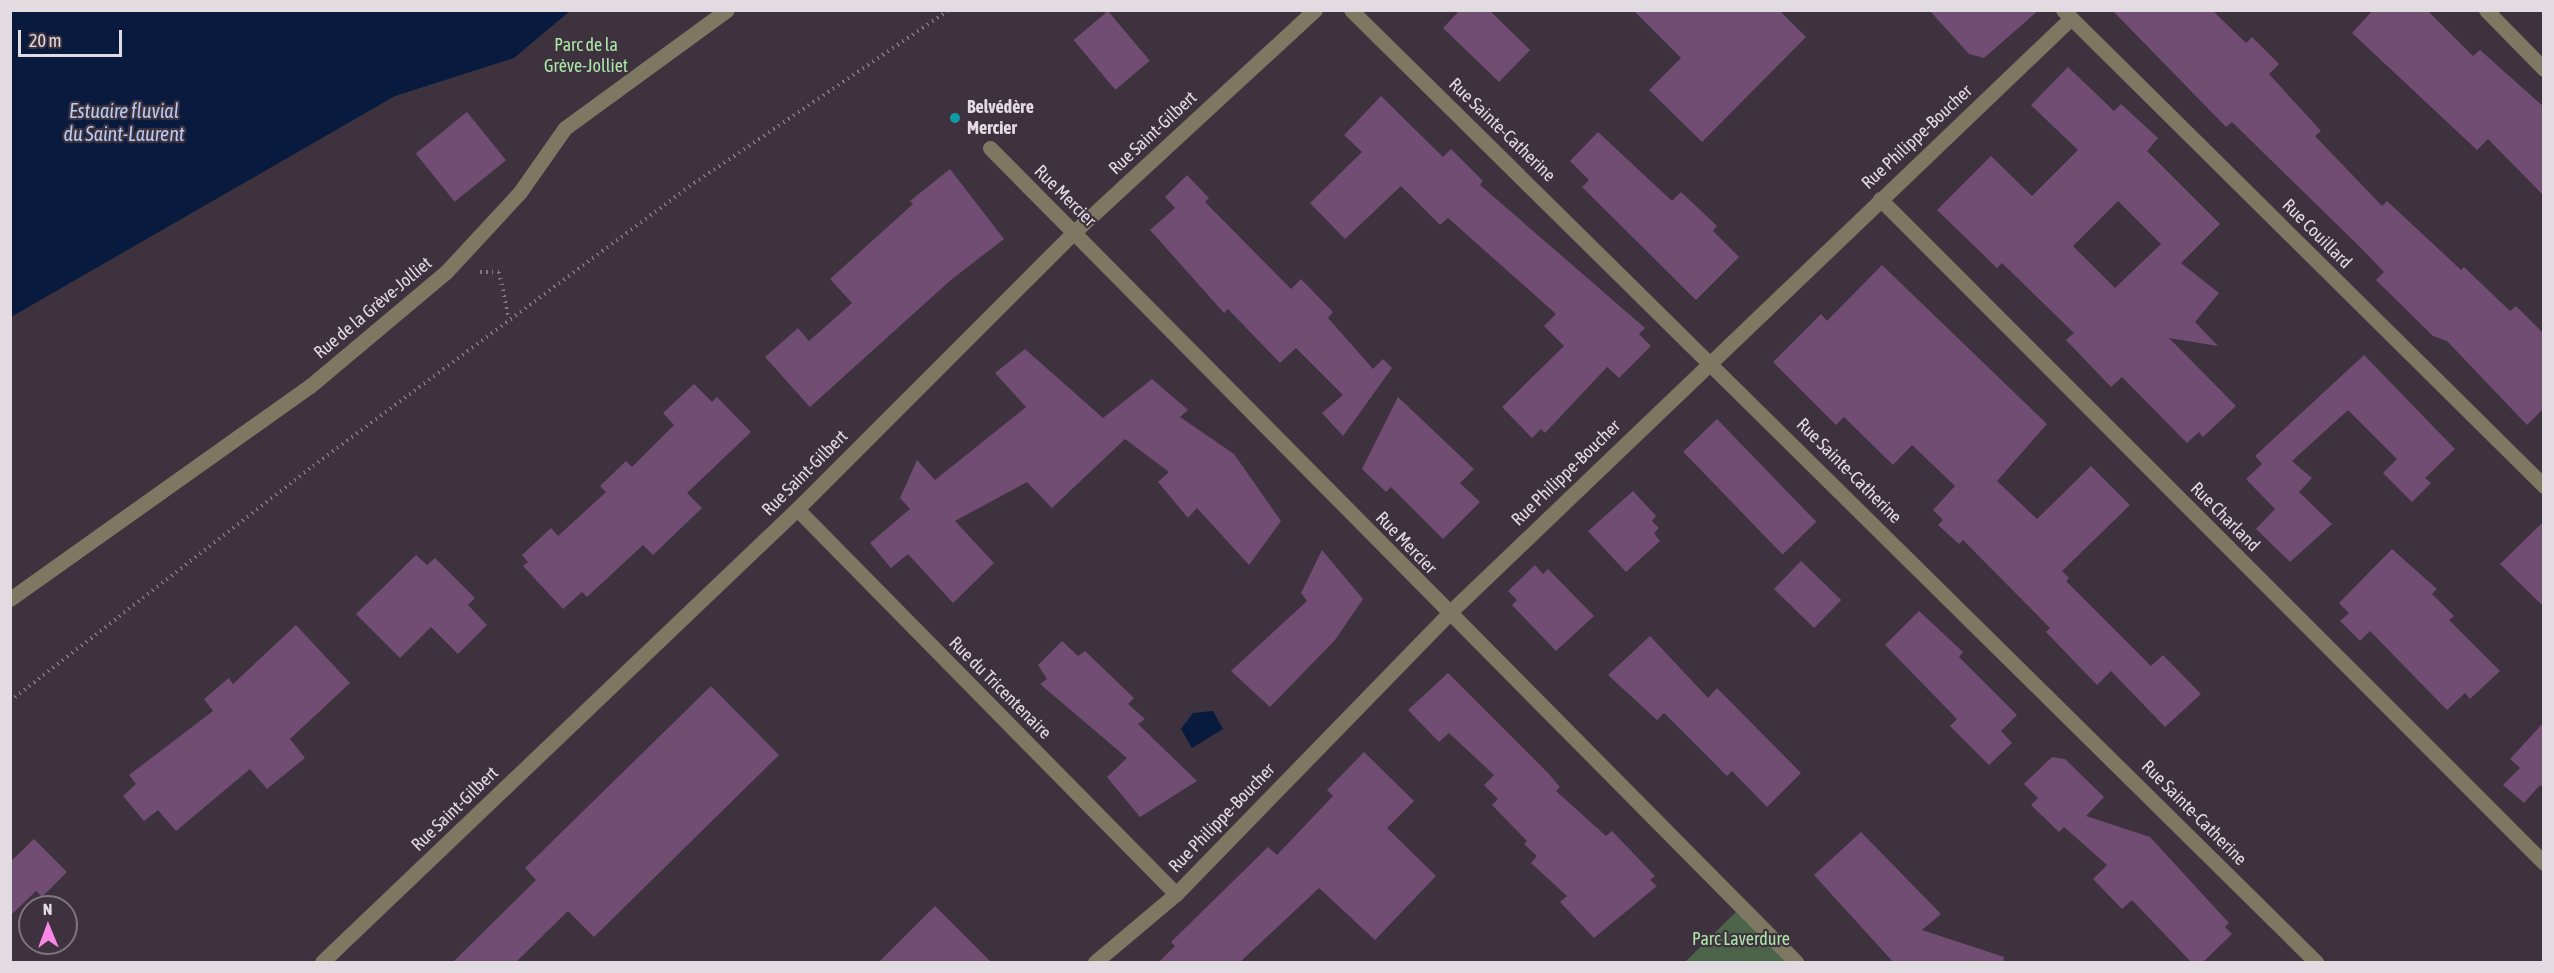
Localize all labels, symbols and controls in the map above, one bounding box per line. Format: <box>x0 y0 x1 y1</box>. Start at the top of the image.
scale bar <box>21 18 124 56</box>
text: 20 m <box>29 30 61 51</box>
park label: Parc de la Grève-Jolliet <box>544 35 628 78</box>
street label: Rue Sainte-Catherine <box>1444 74 1560 186</box>
street label: Rue Philippe-Boucher <box>1857 80 1977 194</box>
street label: Rue Saint-Gilbert <box>1105 87 1201 179</box>
place label: Belvédère Mercier <box>967 97 1034 140</box>
water label: Estuaire fluvial du Saint-Laurent <box>63 99 185 146</box>
marker: Belvédère Mercier <box>948 111 962 125</box>
street label: Rue Mercier <box>1030 161 1100 231</box>
street label: Rue Couillard <box>2278 195 2356 273</box>
street label: Rue de la Grève-Jolliet <box>310 252 436 364</box>
street label: Rue Sainte-Catherine <box>1792 414 1906 528</box>
street label: Rue Philippe-Boucher <box>1507 415 1625 531</box>
street label: Rue Saint-Gilbert <box>758 426 852 520</box>
street label: Rue Charland <box>2186 478 2264 556</box>
street label: Rue Mercier <box>1371 507 1441 579</box>
street label: Rue du Tricentenaire <box>944 632 1056 744</box>
street label: Rue Sainte-Catherine <box>2137 756 2251 870</box>
street label: Rue Philippe-Boucher <box>1164 759 1280 877</box>
street label: Rue Saint-Gilbert <box>407 762 503 856</box>
north arrow <box>18 895 78 955</box>
text: N <box>43 900 53 918</box>
park label: Parc Laverdure <box>1692 928 1790 950</box>

